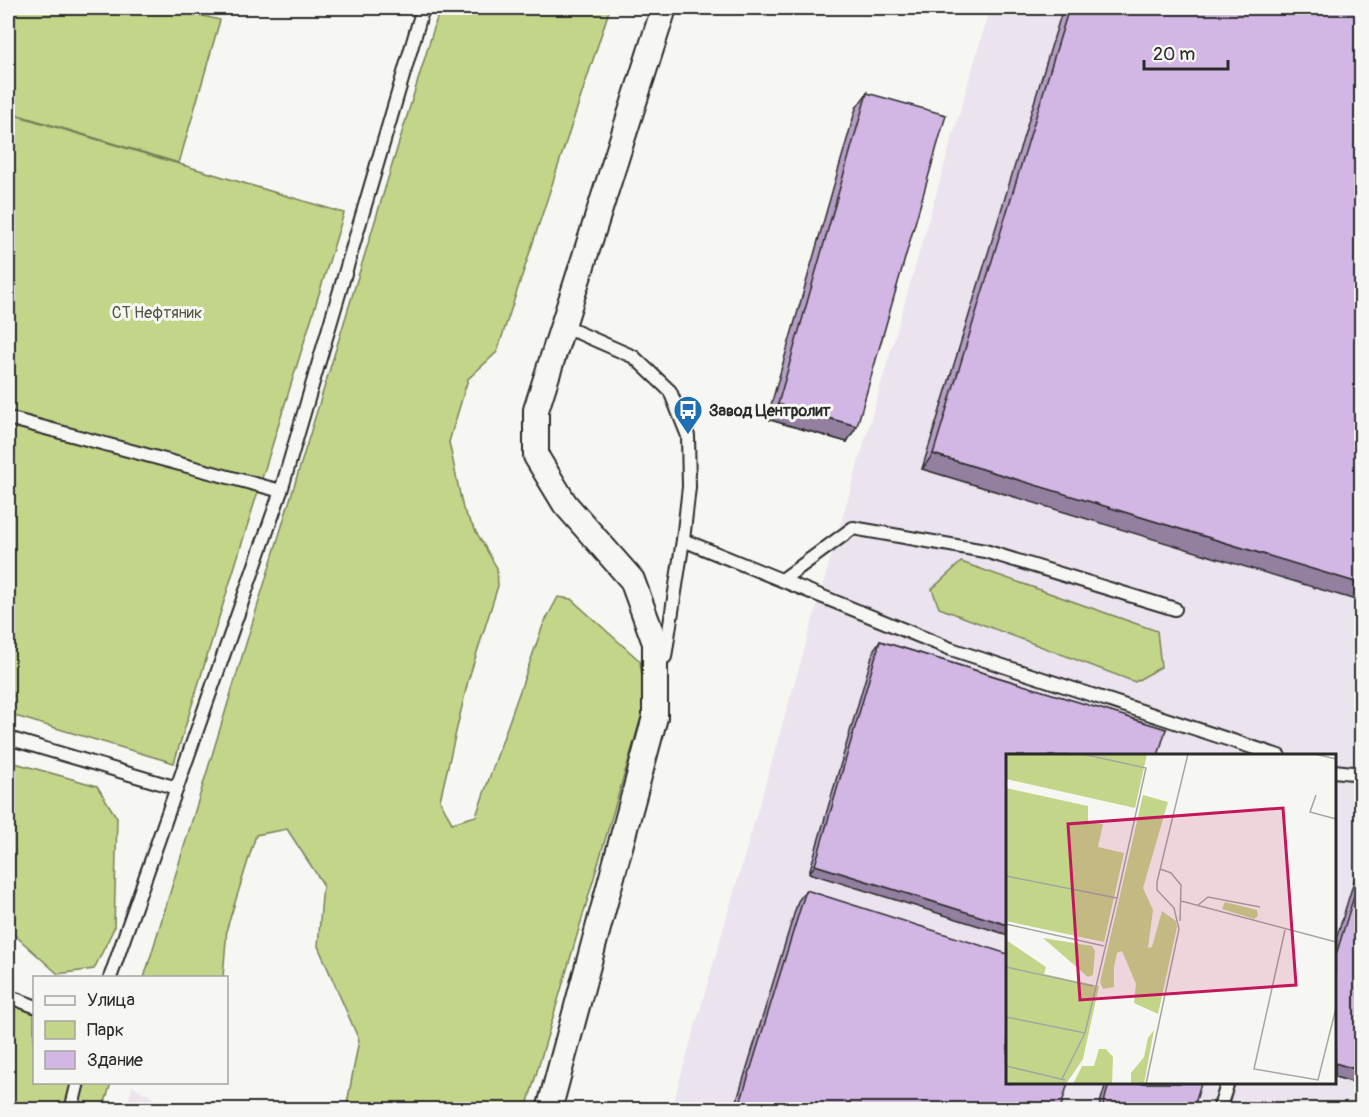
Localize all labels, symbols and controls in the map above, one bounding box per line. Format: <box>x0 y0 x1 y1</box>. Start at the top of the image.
scale bar <box>1144 33 1228 71</box>
text: 20 m <box>1153 43 1195 66</box>
park label: СТ Нефтяник <box>112 303 202 323</box>
bus stop icon: Завод Центролит <box>672 394 704 436</box>
place label: Завод Центролит <box>709 401 832 421</box>
inset map <box>1006 754 1336 1084</box>
legend <box>33 976 228 1084</box>
text: Улица <box>87 989 135 1012</box>
text: Парк <box>87 1019 124 1042</box>
text: Здание <box>87 1049 143 1072</box>

